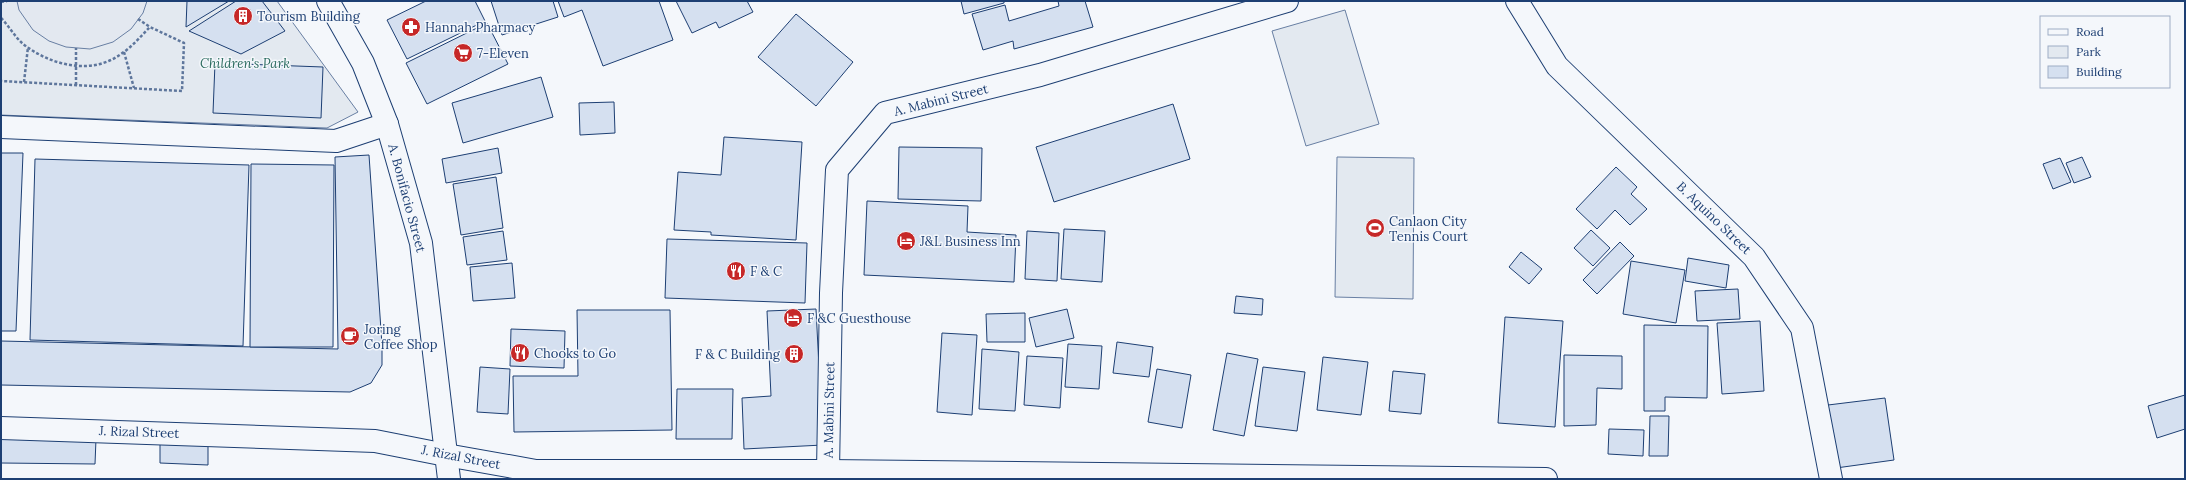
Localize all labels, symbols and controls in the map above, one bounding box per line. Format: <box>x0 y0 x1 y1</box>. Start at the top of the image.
building icon: Tourism Building <box>232 5 254 27</box>
place label: Tourism Building <box>257 8 361 25</box>
pharmacy icon: Hannah Pharmacy <box>400 16 422 38</box>
legend <box>2040 16 2170 88</box>
place label: Hannah Pharmacy <box>425 19 536 36</box>
text: Road <box>2076 24 2104 39</box>
supermarket icon: 7-Eleven <box>452 42 474 64</box>
text: Park <box>2076 44 2102 59</box>
place label: 7-Eleven <box>477 45 529 62</box>
park label: Children's Park <box>200 55 290 72</box>
text: Building <box>2076 64 2122 79</box>
street label: A. Mabini Street <box>891 80 990 120</box>
street label: A. Bonifacio Street <box>384 141 430 254</box>
street label: B. Aquino Street <box>1673 178 1755 258</box>
place label: Canlaon City Tennis Court <box>1389 213 1468 245</box>
sports icon: Canlaon City Tennis Court <box>1364 217 1386 239</box>
hotel icon: J&L Business Inn <box>895 230 917 252</box>
place label: J&L Business Inn <box>919 233 1021 250</box>
restaurant icon: F & C <box>725 260 747 282</box>
place label: F & C <box>750 263 782 280</box>
hotel icon: F &C Guesthouse <box>782 307 804 329</box>
place label: F &C Guesthouse <box>807 310 911 327</box>
place label: Joring Coffee Shop <box>363 321 438 353</box>
cafe icon: Joring Coffee Shop <box>339 325 361 347</box>
restaurant icon: Chooks to Go <box>509 342 531 364</box>
building icon: F & C Building <box>783 343 805 365</box>
place label: Chooks to Go <box>534 345 616 362</box>
place label: F & C Building <box>695 346 781 363</box>
street label: A. Mabini Street <box>820 362 838 459</box>
street label: J. Rizal Street <box>98 422 179 442</box>
street label: J. Rizal Street <box>419 441 502 473</box>

